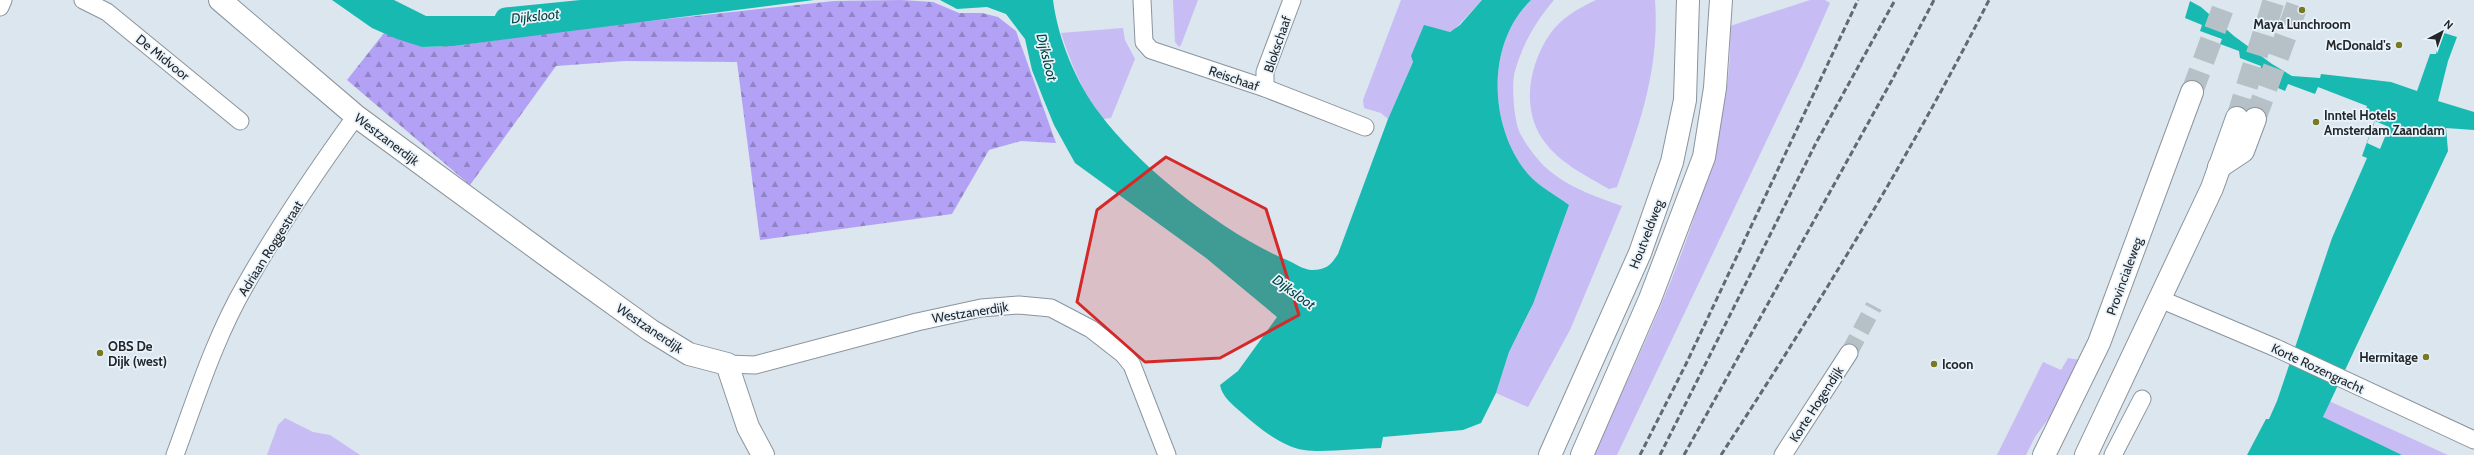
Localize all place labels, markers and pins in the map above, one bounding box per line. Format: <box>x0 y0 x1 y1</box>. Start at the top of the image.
marker: Maya Lunchroom <box>2297 5 2307 15</box>
place label: Maya Lunchroom <box>2253 16 2351 32</box>
place label: McDonald's <box>2326 37 2391 53</box>
marker: McDonald's <box>2394 40 2404 50</box>
place label: Inntel Hotels Amsterdam Zaandam <box>2324 107 2445 138</box>
marker: Inntel Hotels Amsterdam Zaandam <box>2311 117 2321 127</box>
place label: OBS De Dijk (west) <box>108 338 167 369</box>
marker: OBS De Dijk (west) <box>95 348 105 358</box>
place label: Hermitage <box>2359 349 2418 365</box>
marker: Hermitage <box>2421 352 2431 362</box>
place label: Icoon <box>1942 356 1973 372</box>
marker: Icoon <box>1929 359 1939 369</box>

